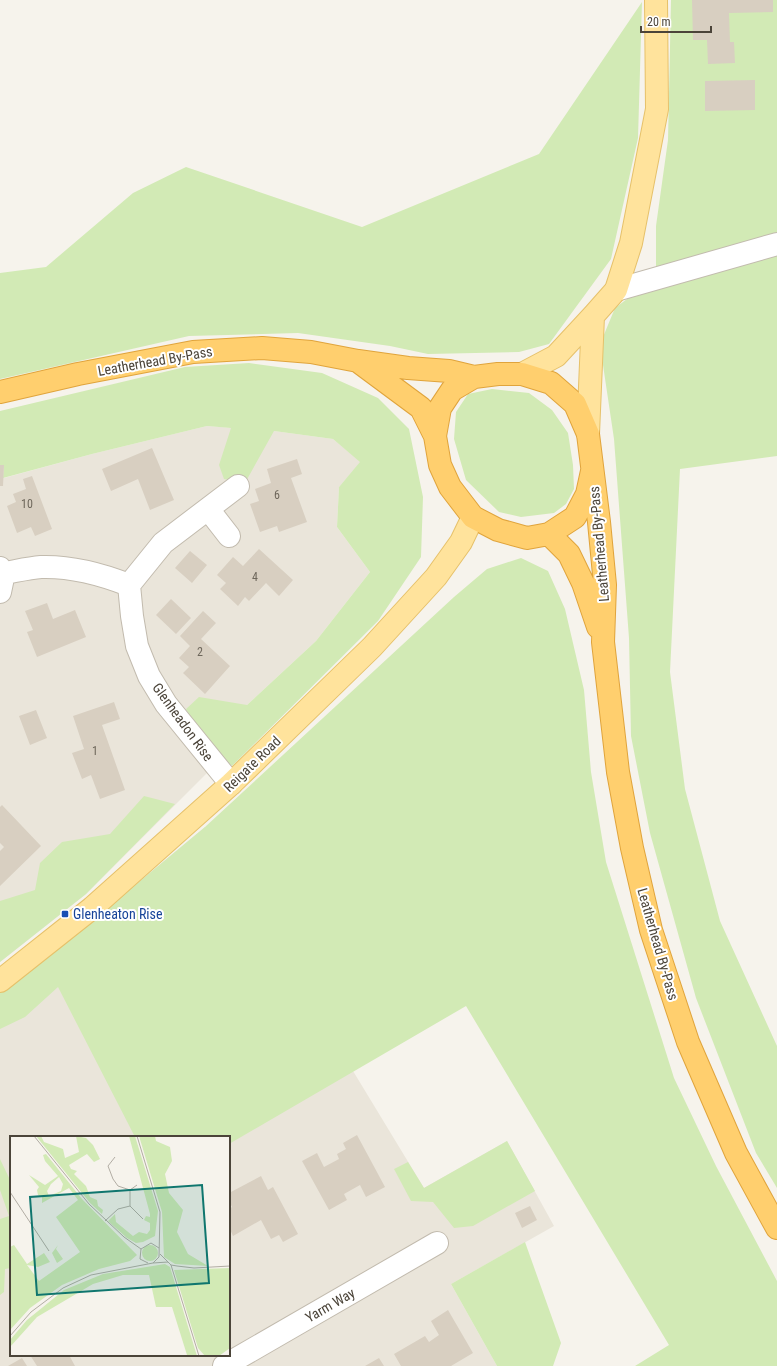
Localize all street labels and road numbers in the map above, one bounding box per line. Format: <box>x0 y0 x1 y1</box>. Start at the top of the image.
street label: Leatherhead By-Pass <box>97 343 213 379</box>
street label: Leatherhead By-Pass <box>586 486 612 602</box>
street label: Glenheadon Rise <box>149 680 217 764</box>
street label: Reigate Road <box>220 733 284 795</box>
street label: Leatherhead By-Pass <box>634 886 682 1002</box>
street label: Yarm Way <box>302 1284 358 1326</box>

